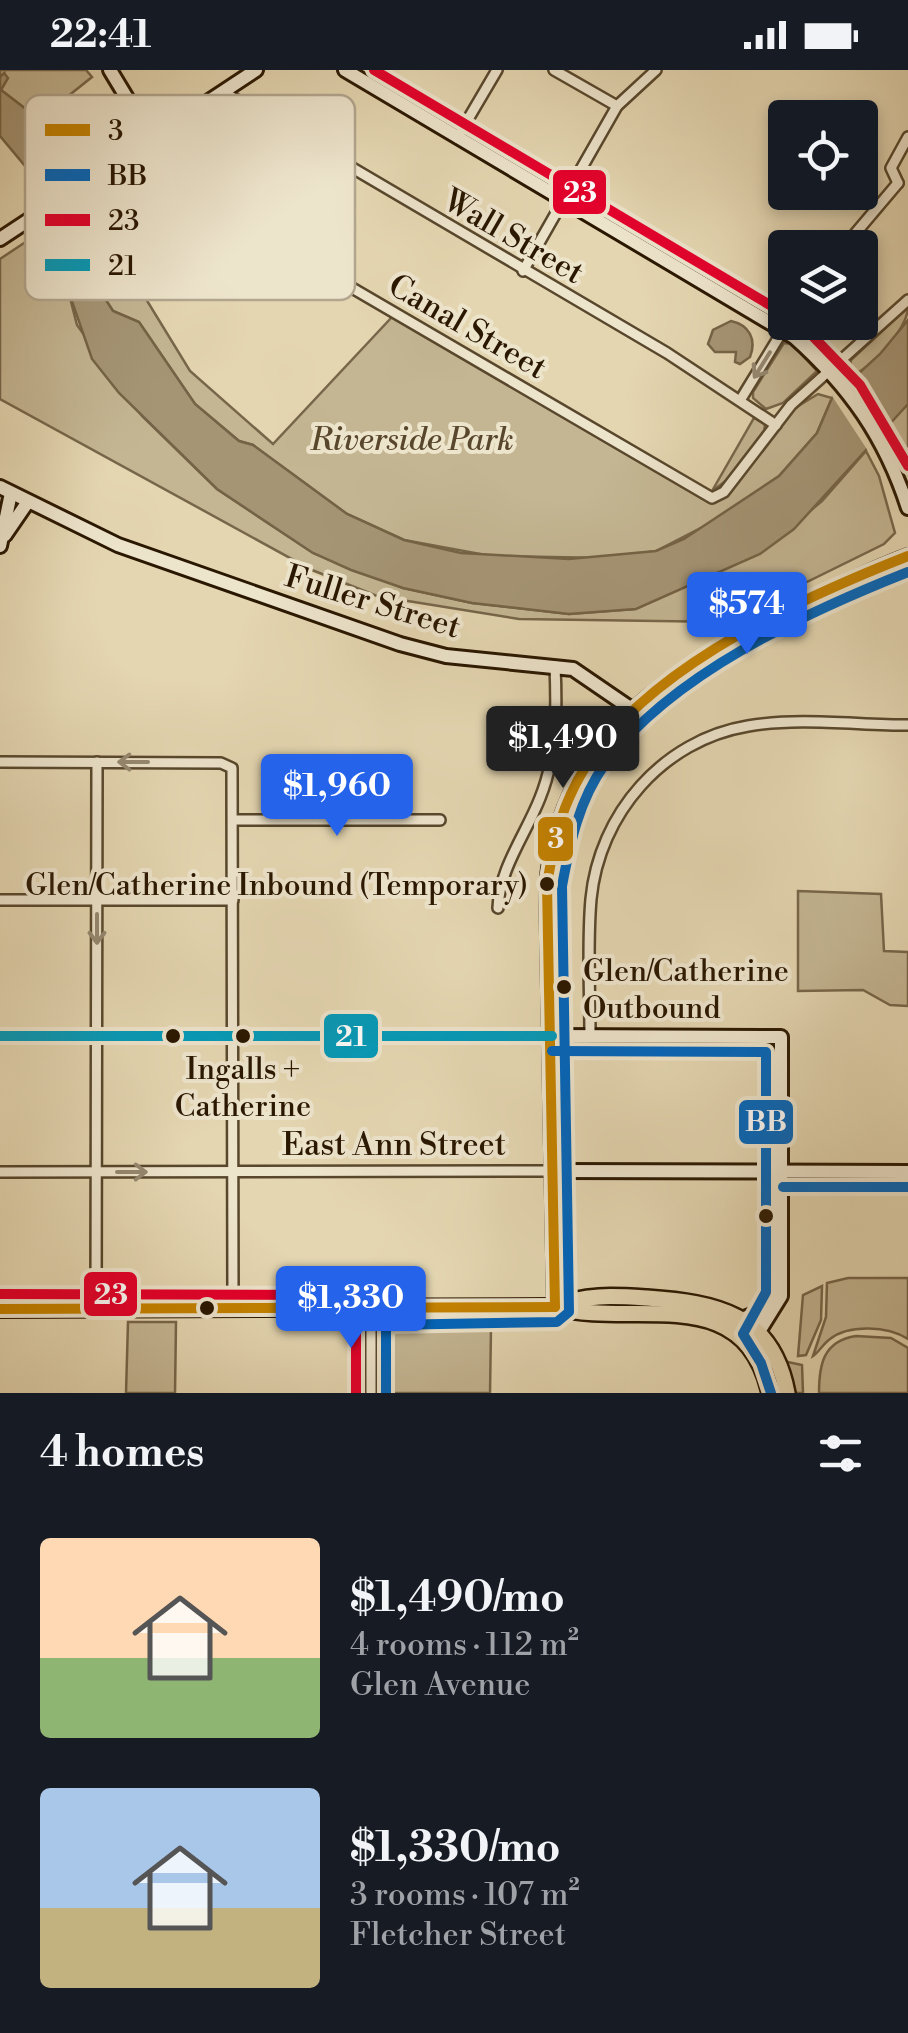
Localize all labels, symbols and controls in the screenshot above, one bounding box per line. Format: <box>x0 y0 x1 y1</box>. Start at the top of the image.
text: 22:41 <box>50 12 151 59</box>
legend <box>25 95 355 300</box>
map controls <box>768 100 878 340</box>
button: locate <box>768 100 878 210</box>
text: 3 <box>108 114 123 149</box>
text: BB <box>107 159 147 194</box>
line badge: 23 <box>551 168 608 216</box>
text: 23 <box>563 176 597 211</box>
street label: Wall Street <box>435 180 591 293</box>
text: 23 <box>108 204 139 239</box>
button: layers <box>768 230 878 340</box>
text: 21 <box>108 249 136 284</box>
street label: Canal Street <box>381 265 554 388</box>
one-way arrow <box>752 350 772 379</box>
park label: Riverside Park <box>309 420 514 460</box>
street label: Fuller Street <box>280 556 465 648</box>
pin: $574 <box>688 572 806 657</box>
text: $574 <box>709 584 785 624</box>
pin: $1,490 <box>482 706 644 791</box>
text: $1,490 <box>508 718 618 758</box>
one-way arrow <box>118 752 150 772</box>
pin: $1,960 <box>256 754 418 839</box>
text: $1,960 <box>283 766 391 806</box>
line badge: 3 <box>536 815 575 863</box>
text: 3 <box>548 822 564 857</box>
place label: Glen/Catherine Inbound (Temporary) <box>25 867 528 905</box>
marker: Glen/Catherine Inbound (Temporary) <box>537 874 557 894</box>
one-way arrow <box>88 912 106 945</box>
place label: Glen/Catherine Outbound <box>583 953 789 1028</box>
marker: Glen/Catherine Outbound <box>554 977 574 997</box>
line badge: 21 <box>322 1012 380 1060</box>
text: 21 <box>335 1020 367 1055</box>
unlabelled marker <box>163 1026 183 1046</box>
marker: Ingalls + Catherine <box>233 1026 253 1046</box>
place label: Ingalls + Catherine <box>175 1051 311 1126</box>
line badge: BB <box>737 1098 795 1146</box>
text: BB <box>745 1105 787 1140</box>
street label: East Ann Street <box>282 1125 506 1165</box>
one-way arrow <box>116 1162 148 1182</box>
unlabelled marker <box>756 1206 776 1226</box>
pin: $1,330 <box>270 1266 432 1351</box>
line badge: 23 <box>82 1270 139 1318</box>
text: 23 <box>94 1278 128 1313</box>
text: $1,330 <box>298 1278 404 1318</box>
unlabelled marker <box>197 1298 217 1318</box>
icon: filters <box>813 1426 868 1481</box>
text: 4 homes <box>40 1427 204 1480</box>
text: $1,490/mo <box>350 1572 565 1625</box>
icon: home <box>120 1578 240 1698</box>
text: 4 rooms · 112 m² <box>350 1625 579 1665</box>
text: Glen Avenue <box>350 1665 530 1705</box>
text: $1,330/mo <box>350 1822 561 1875</box>
icon: home <box>120 1828 240 1948</box>
text: 3 rooms · 107 m² <box>350 1875 580 1915</box>
text: Fletcher Street <box>350 1915 566 1955</box>

